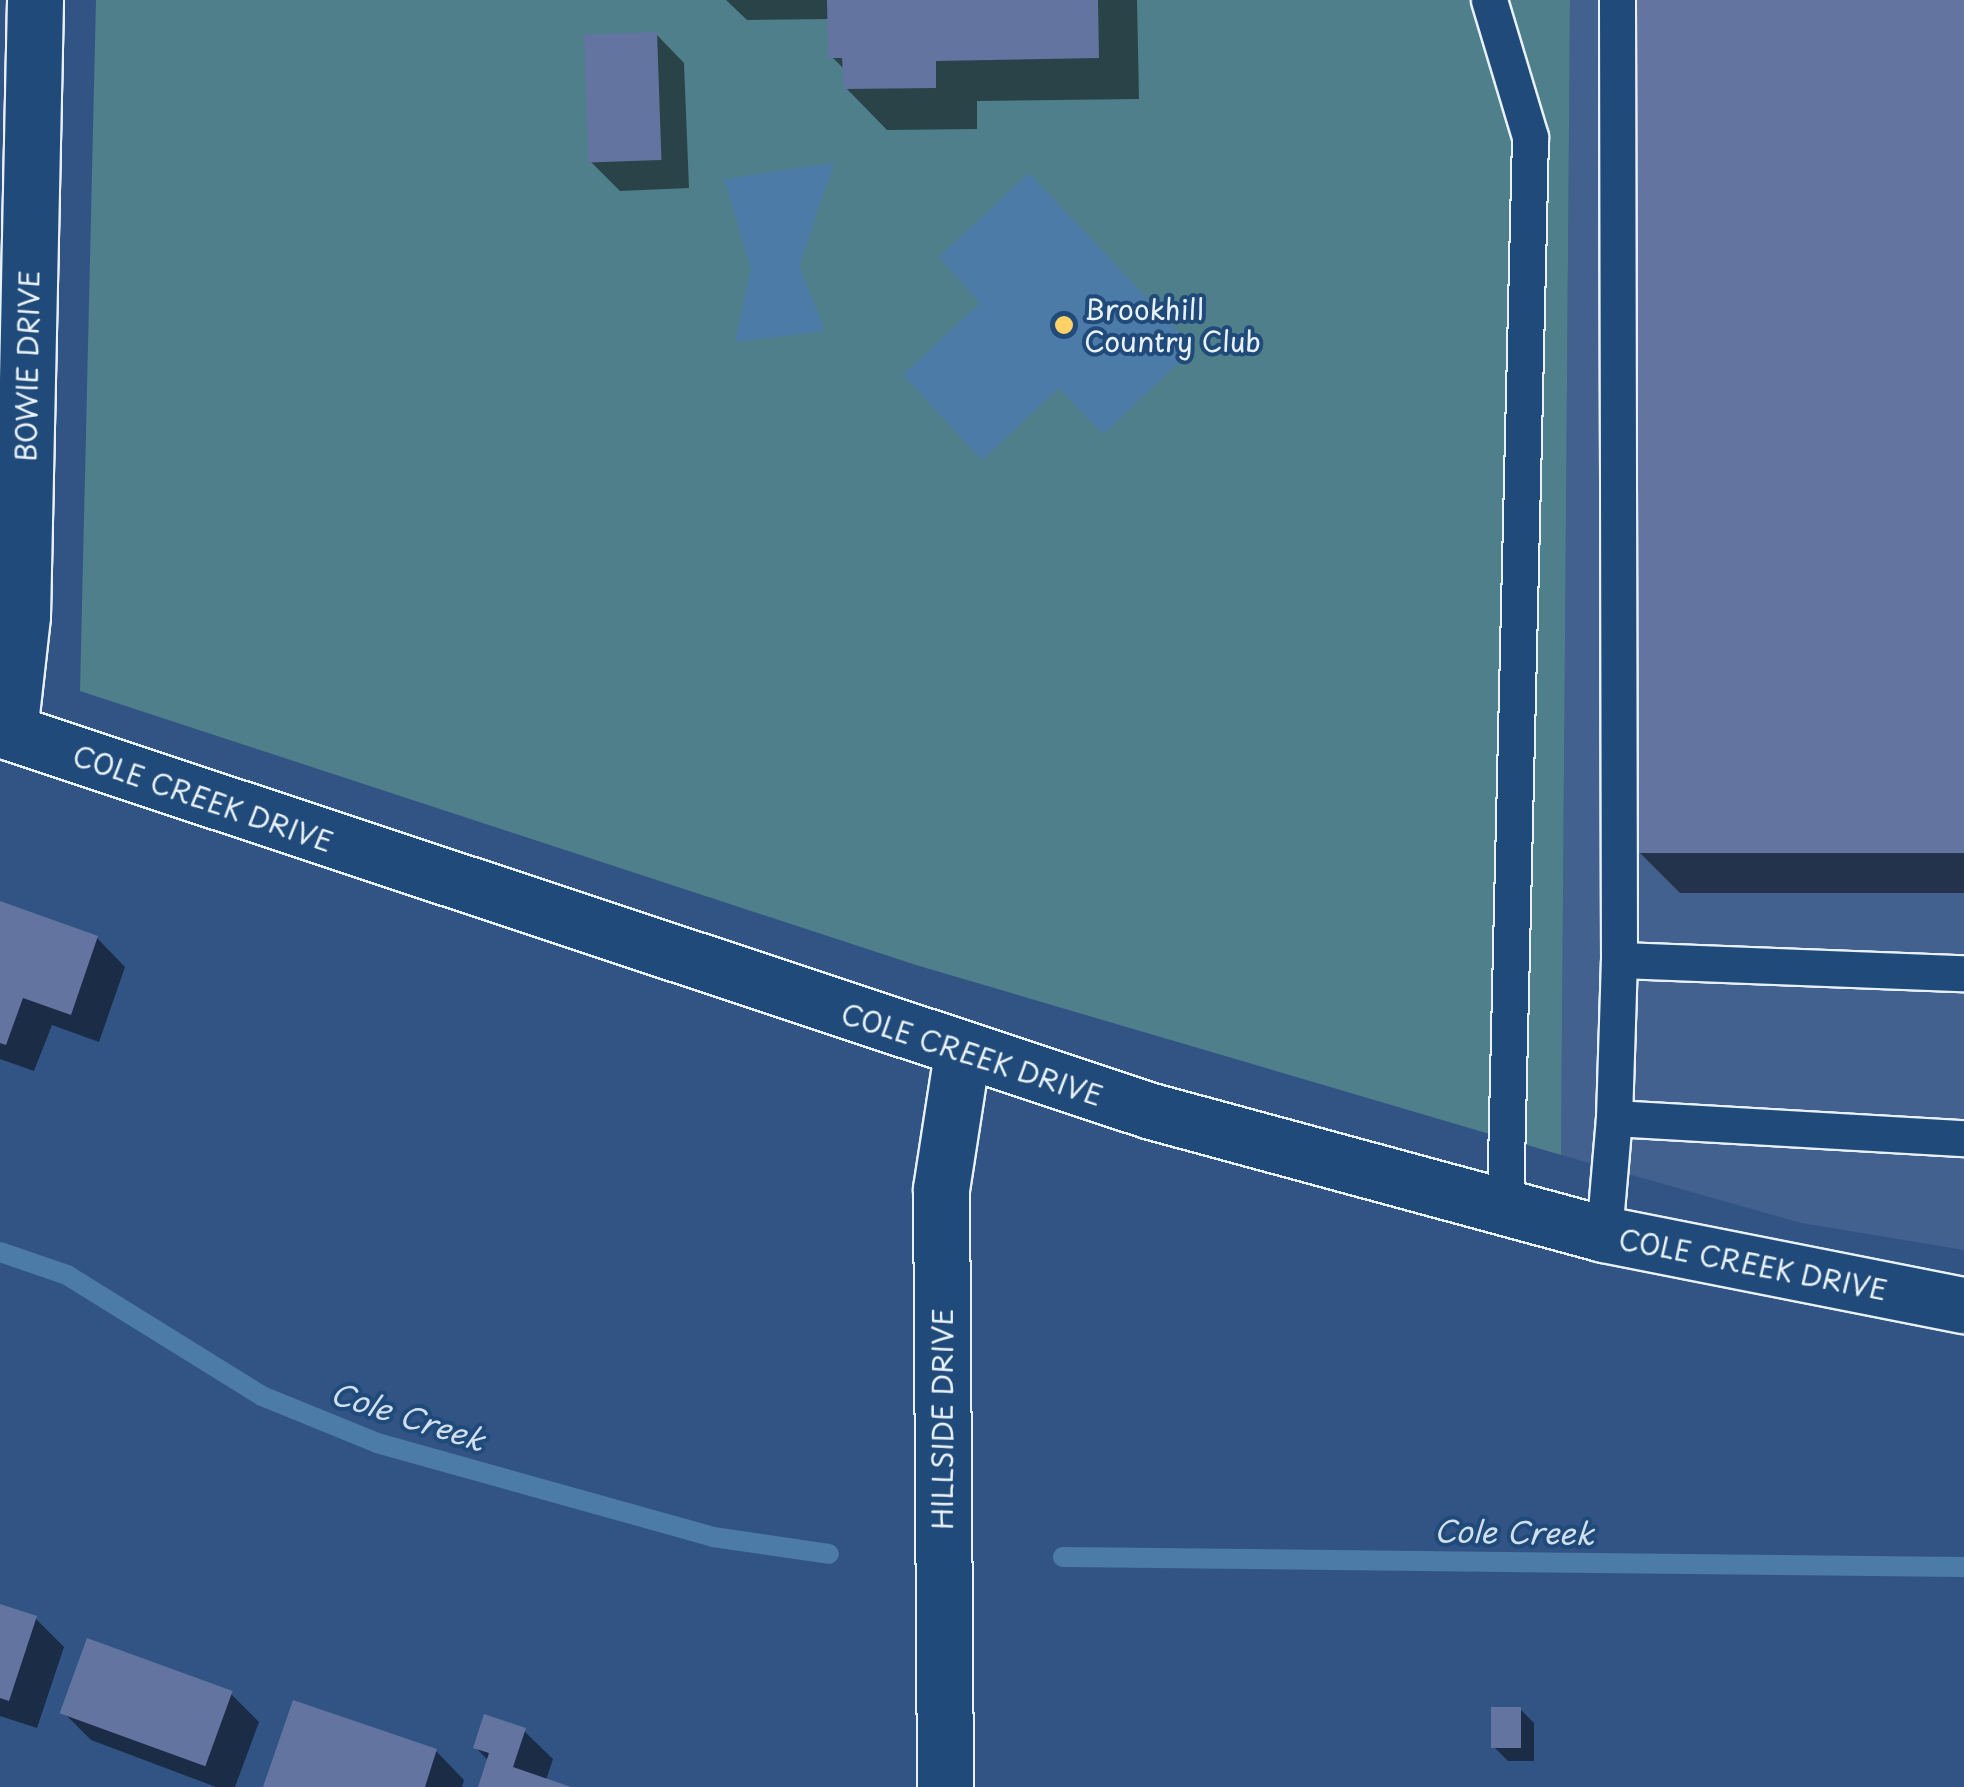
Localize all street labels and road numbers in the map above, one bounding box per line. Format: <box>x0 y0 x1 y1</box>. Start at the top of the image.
street label: BOWIE DRIVE <box>9 271 45 461</box>
street label: COLE CREEK DRIVE <box>67 737 339 859</box>
street label: COLE CREEK DRIVE <box>835 995 1109 1113</box>
street label: COLE CREEK DRIVE <box>1614 1221 1892 1307</box>
street label: HILLSIDE DRIVE <box>925 1308 959 1530</box>

